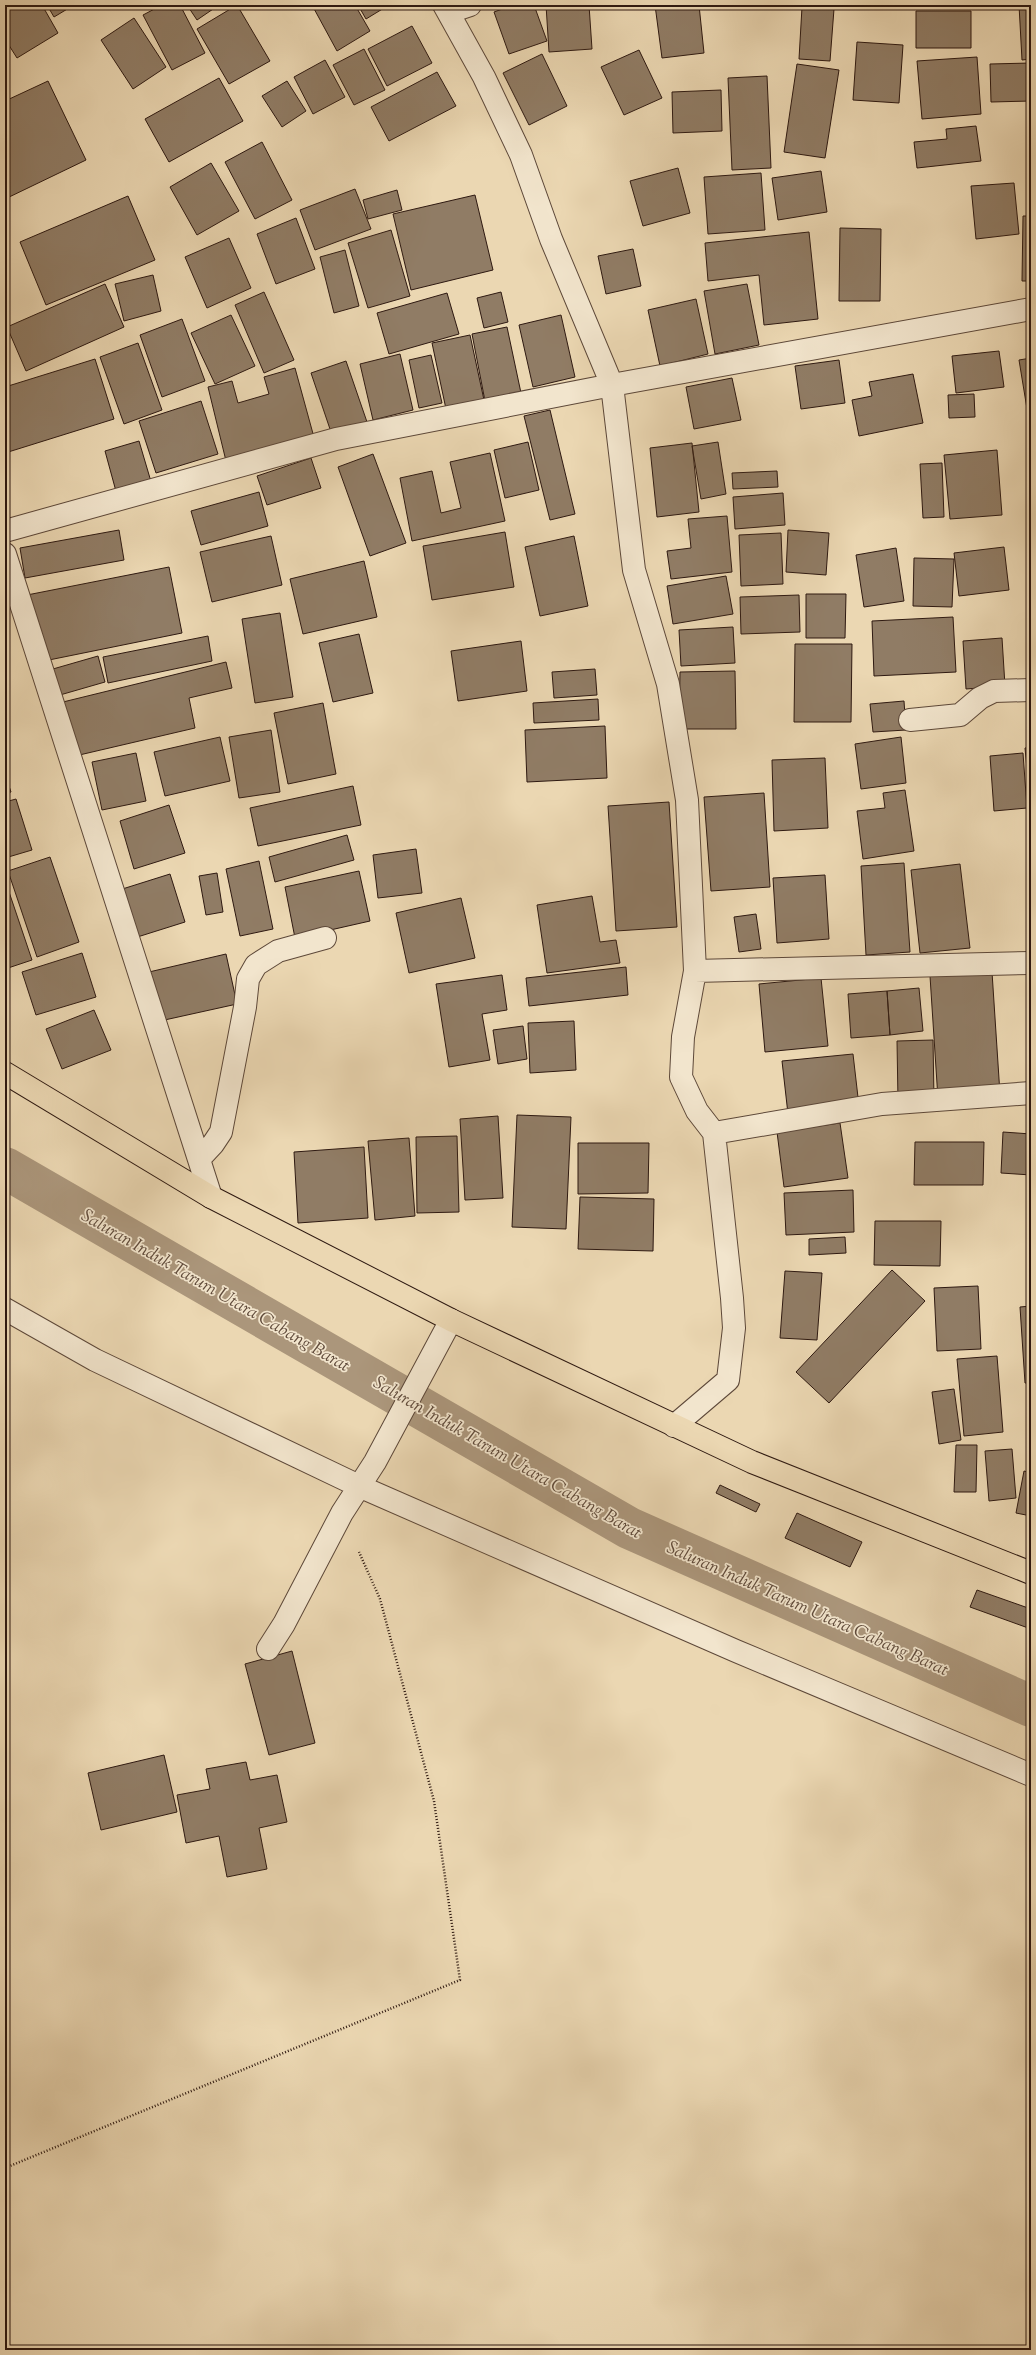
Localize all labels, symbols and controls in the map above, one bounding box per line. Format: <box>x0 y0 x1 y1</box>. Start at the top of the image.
water label: Saluran Induk Tarum Utara Cabang Barat <box>76 1204 355 1380</box>
water label: Saluran Induk Tarum Utara Cabang Barat <box>368 1371 647 1547</box>
water label: Saluran Induk Tarum Utara Cabang Barat <box>662 1536 953 1684</box>

